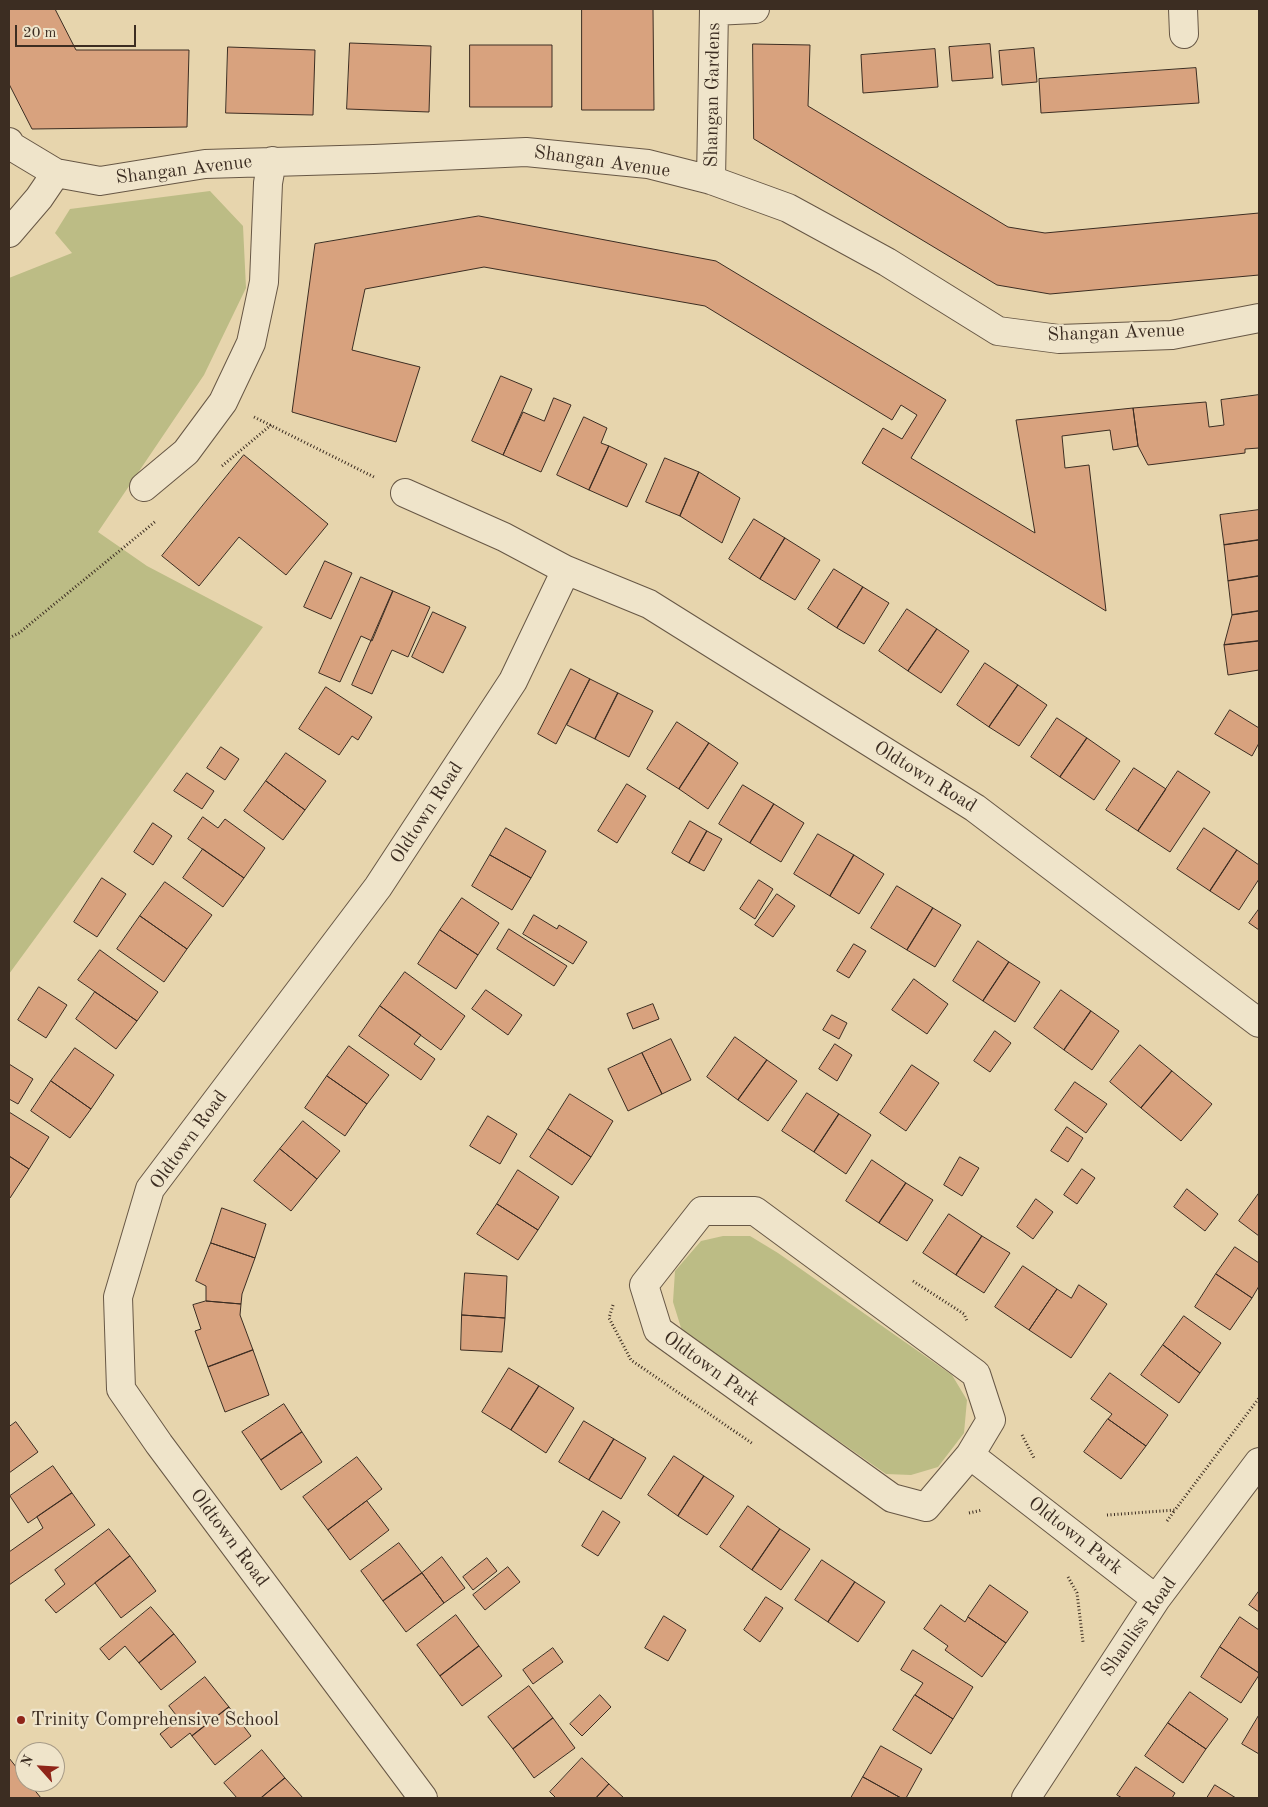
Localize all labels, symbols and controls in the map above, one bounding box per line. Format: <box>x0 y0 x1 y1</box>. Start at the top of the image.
scale bar <box>18 15 139 47</box>
street label: Shangan Gardens <box>700 22 726 168</box>
text: 20 m <box>23 26 57 41</box>
street label: Shangan Avenue <box>532 141 672 183</box>
street label: Shangan Avenue <box>114 150 254 190</box>
street label: Shangan Avenue <box>1047 319 1185 347</box>
street label: Oldtown Road <box>869 736 981 818</box>
street label: Oldtown Road <box>386 758 468 868</box>
street label: Oldtown Road <box>145 1086 233 1194</box>
street label: Oldtown Park <box>658 1326 764 1412</box>
street label: Oldtown Road <box>185 1485 273 1591</box>
street label: Oldtown Park <box>1023 1492 1127 1580</box>
street label: Shanliss Road <box>1096 1573 1182 1681</box>
place label: Trinity Comprehensive School <box>31 1709 279 1731</box>
marker: Trinity Comprehensive School <box>15 1714 27 1726</box>
north arrow <box>15 1742 65 1792</box>
text: N <box>19 1753 36 1769</box>

